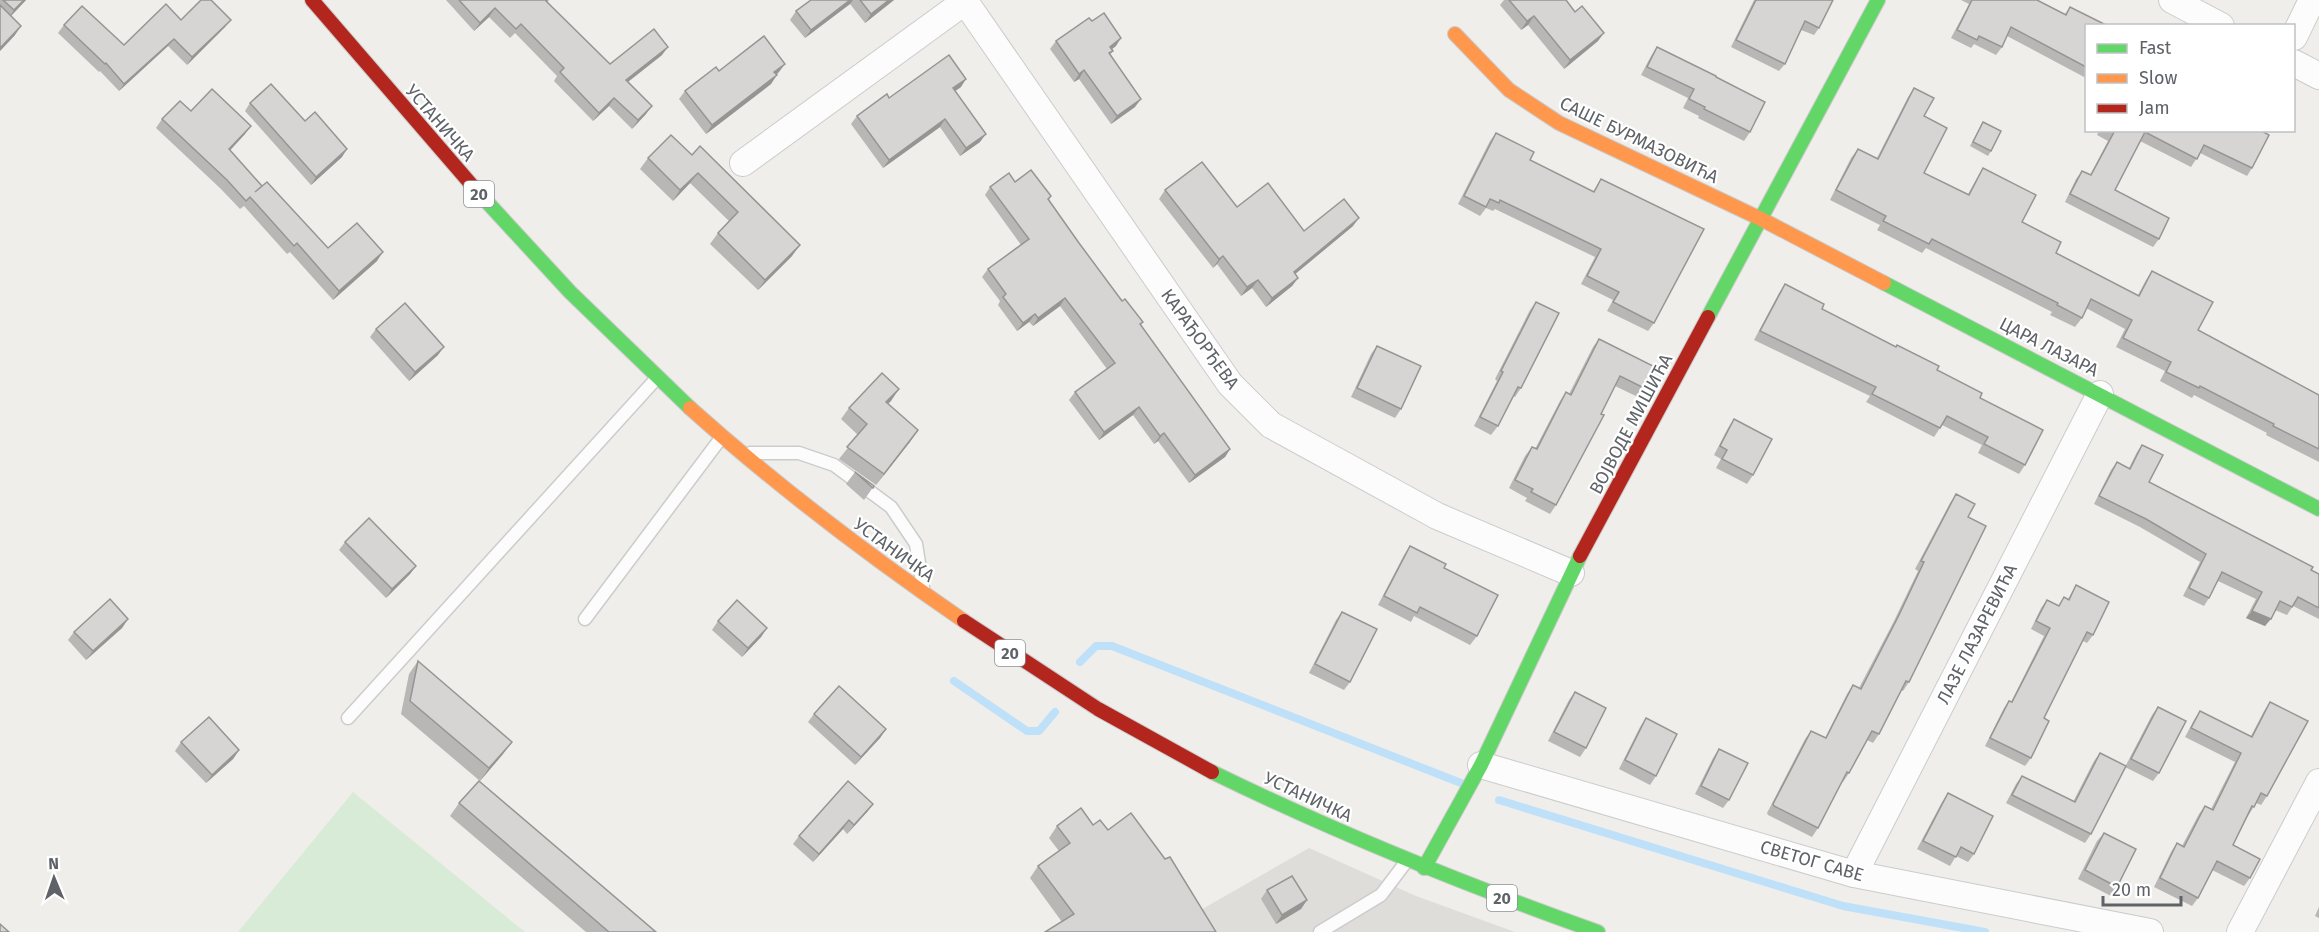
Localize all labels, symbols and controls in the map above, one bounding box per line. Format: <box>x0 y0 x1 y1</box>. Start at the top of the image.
legend <box>2085 24 2295 132</box>
text: Fast <box>2139 37 2172 59</box>
text: Slow <box>2139 67 2178 89</box>
street label: УСТАНИЧКА <box>401 80 480 166</box>
street label: САШЕ БУРМАЗОВИЋА <box>1556 92 1723 188</box>
text: Jam <box>2139 97 2170 119</box>
road number: 20 <box>464 181 494 207</box>
street label: КАРАЂОРЂЕВА <box>1156 284 1244 394</box>
street label: ЦАРА ЛАЗАРА <box>1996 313 2103 382</box>
street label: ВОЈВОДЕ МИШИЋА <box>1585 349 1678 498</box>
street label: УСТАНИЧКА <box>849 513 939 587</box>
street label: ЛАЗЕ ЛАЗАРЕВИЋА <box>1932 560 2022 708</box>
road number: 20 <box>995 640 1025 666</box>
street label: УСТАНИЧКА <box>1260 767 1356 827</box>
street label: СВЕТОГ САВЕ <box>1758 836 1866 886</box>
north arrow <box>24 848 84 908</box>
text: N <box>48 854 59 873</box>
scale bar <box>2103 869 2181 907</box>
text: 20 m <box>2112 879 2151 901</box>
road number: 20 <box>1487 885 1517 911</box>

